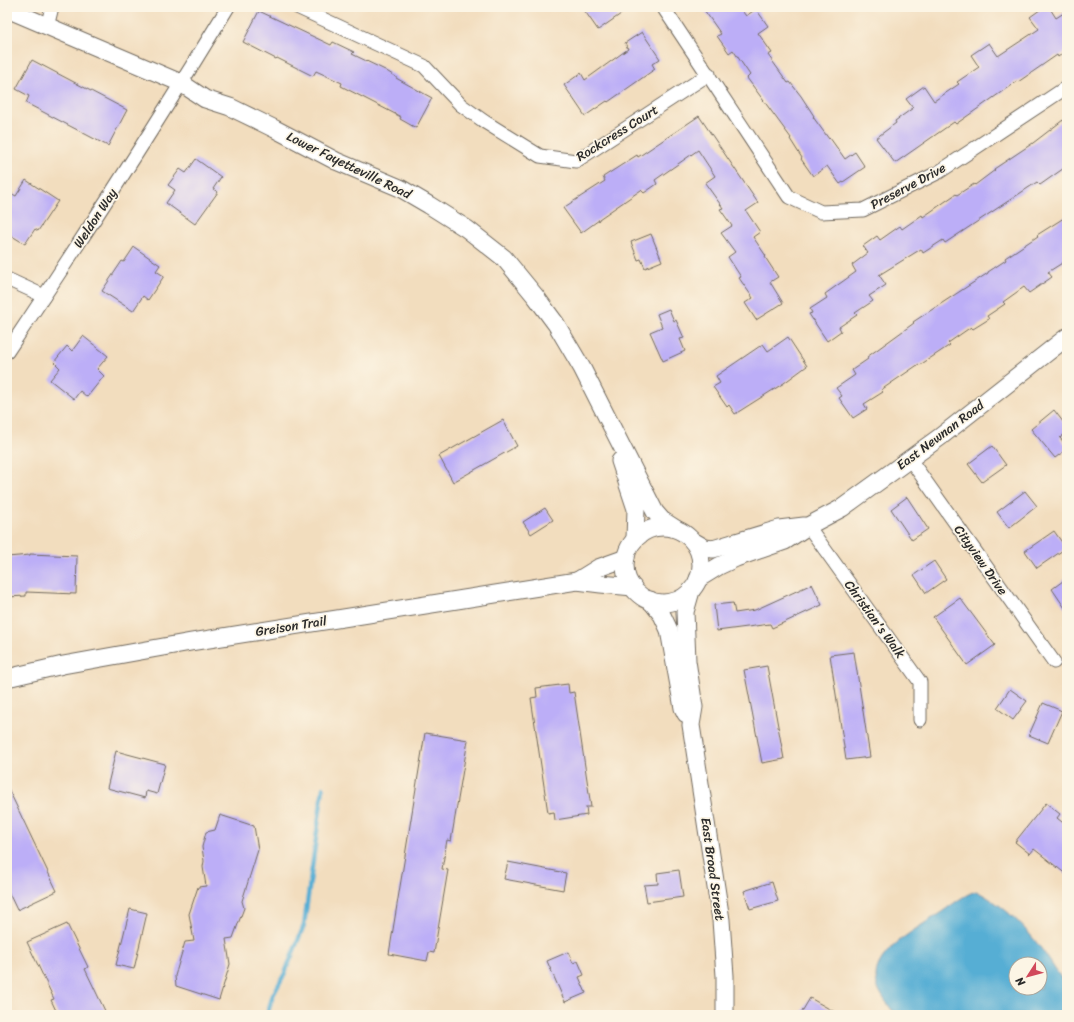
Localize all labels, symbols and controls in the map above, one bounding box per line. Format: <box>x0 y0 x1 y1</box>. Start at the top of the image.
street label: Rockcress Court <box>571 98 663 168</box>
street label: Lower Fayetteville Road <box>283 125 416 206</box>
street label: Preserve Drive <box>866 156 950 216</box>
street label: Weldon Way <box>67 183 123 253</box>
street label: East Newnan Road <box>891 393 990 476</box>
street label: Cityview Drive <box>948 520 1014 600</box>
street label: Christian's Walk <box>838 575 912 663</box>
street label: Greison Trail <box>254 609 329 643</box>
street label: East Broad Street <box>694 816 732 922</box>
north arrow <box>1008 956 1048 996</box>
text: N <box>1010 973 1031 991</box>

